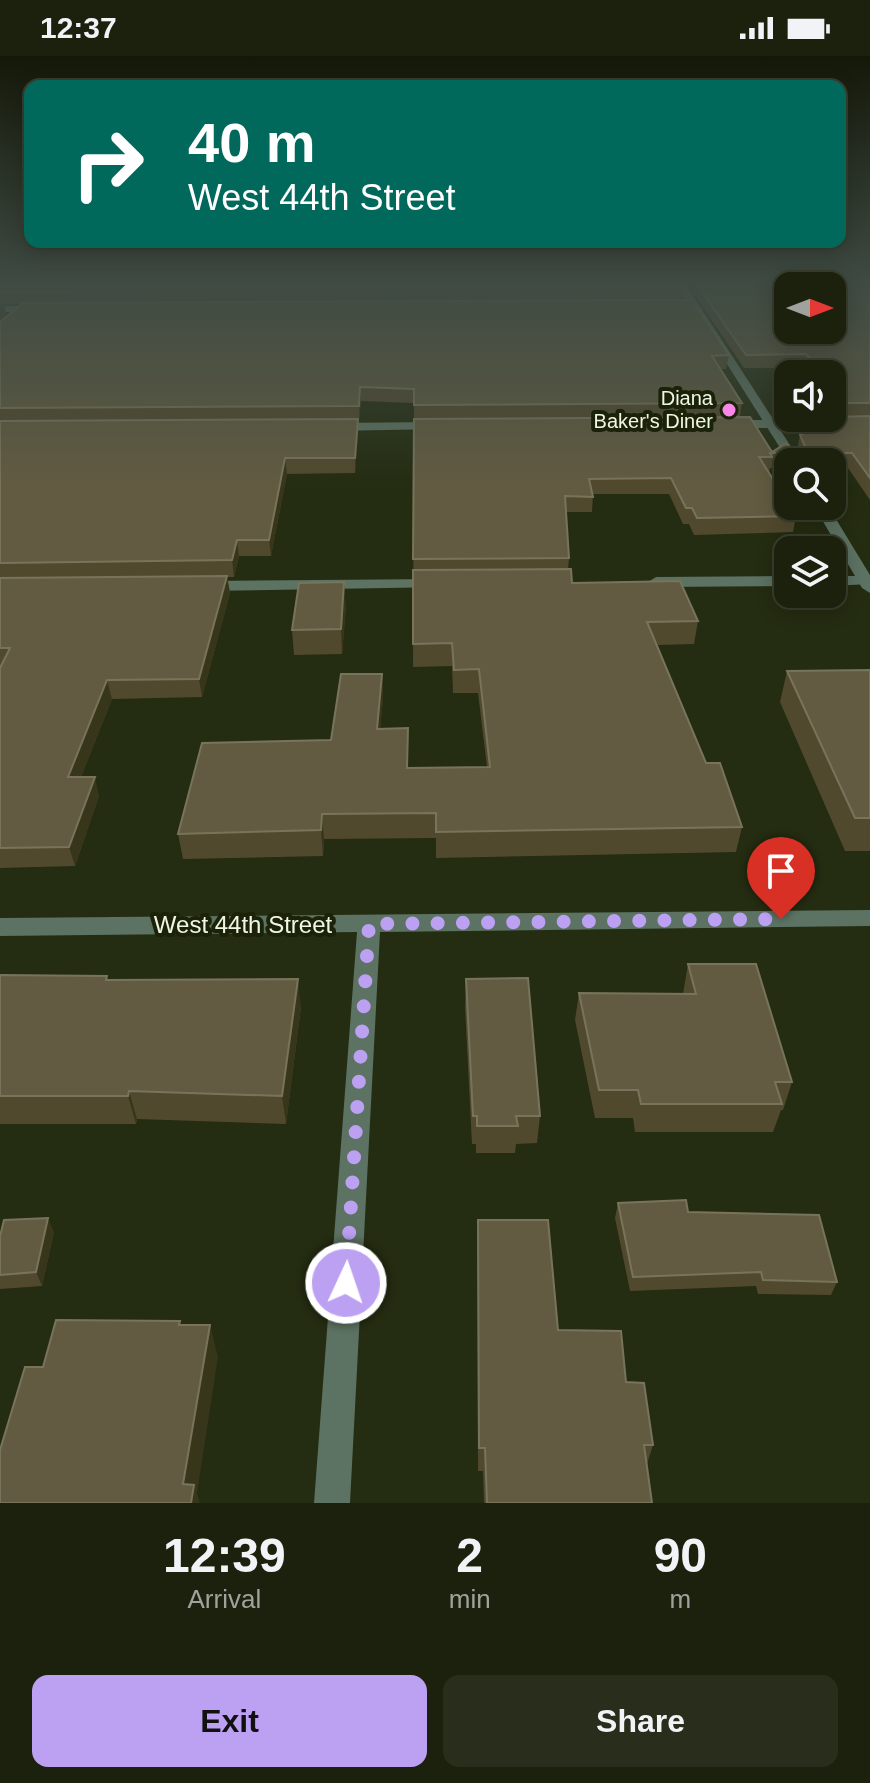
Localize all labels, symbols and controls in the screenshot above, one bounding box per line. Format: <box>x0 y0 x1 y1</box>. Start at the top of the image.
text: 12:37 <box>40 11 117 44</box>
text: 40 m <box>188 111 316 174</box>
icon: right <box>56 112 160 216</box>
text: West 44th Street <box>188 177 455 218</box>
north arrow <box>774 272 846 344</box>
map controls <box>774 272 846 608</box>
button: sound <box>774 360 846 432</box>
place label: Diana Baker's Diner <box>594 387 714 432</box>
marker: Diana Baker's Diner <box>720 401 738 419</box>
button: search <box>774 448 846 520</box>
button: layers <box>774 536 846 608</box>
pin <box>747 837 815 919</box>
icon: arrive <box>759 849 803 893</box>
street label: West 44th Street <box>154 911 332 938</box>
position arrow <box>304 1241 388 1325</box>
text: 12:39 <box>163 1529 286 1582</box>
text: 2 <box>456 1529 483 1582</box>
text: 90 <box>654 1529 707 1582</box>
text: Arrival <box>188 1584 261 1614</box>
text: min <box>449 1584 491 1614</box>
text: m <box>669 1584 691 1614</box>
button: Exit <box>32 1675 427 1767</box>
button: Share <box>443 1675 838 1767</box>

